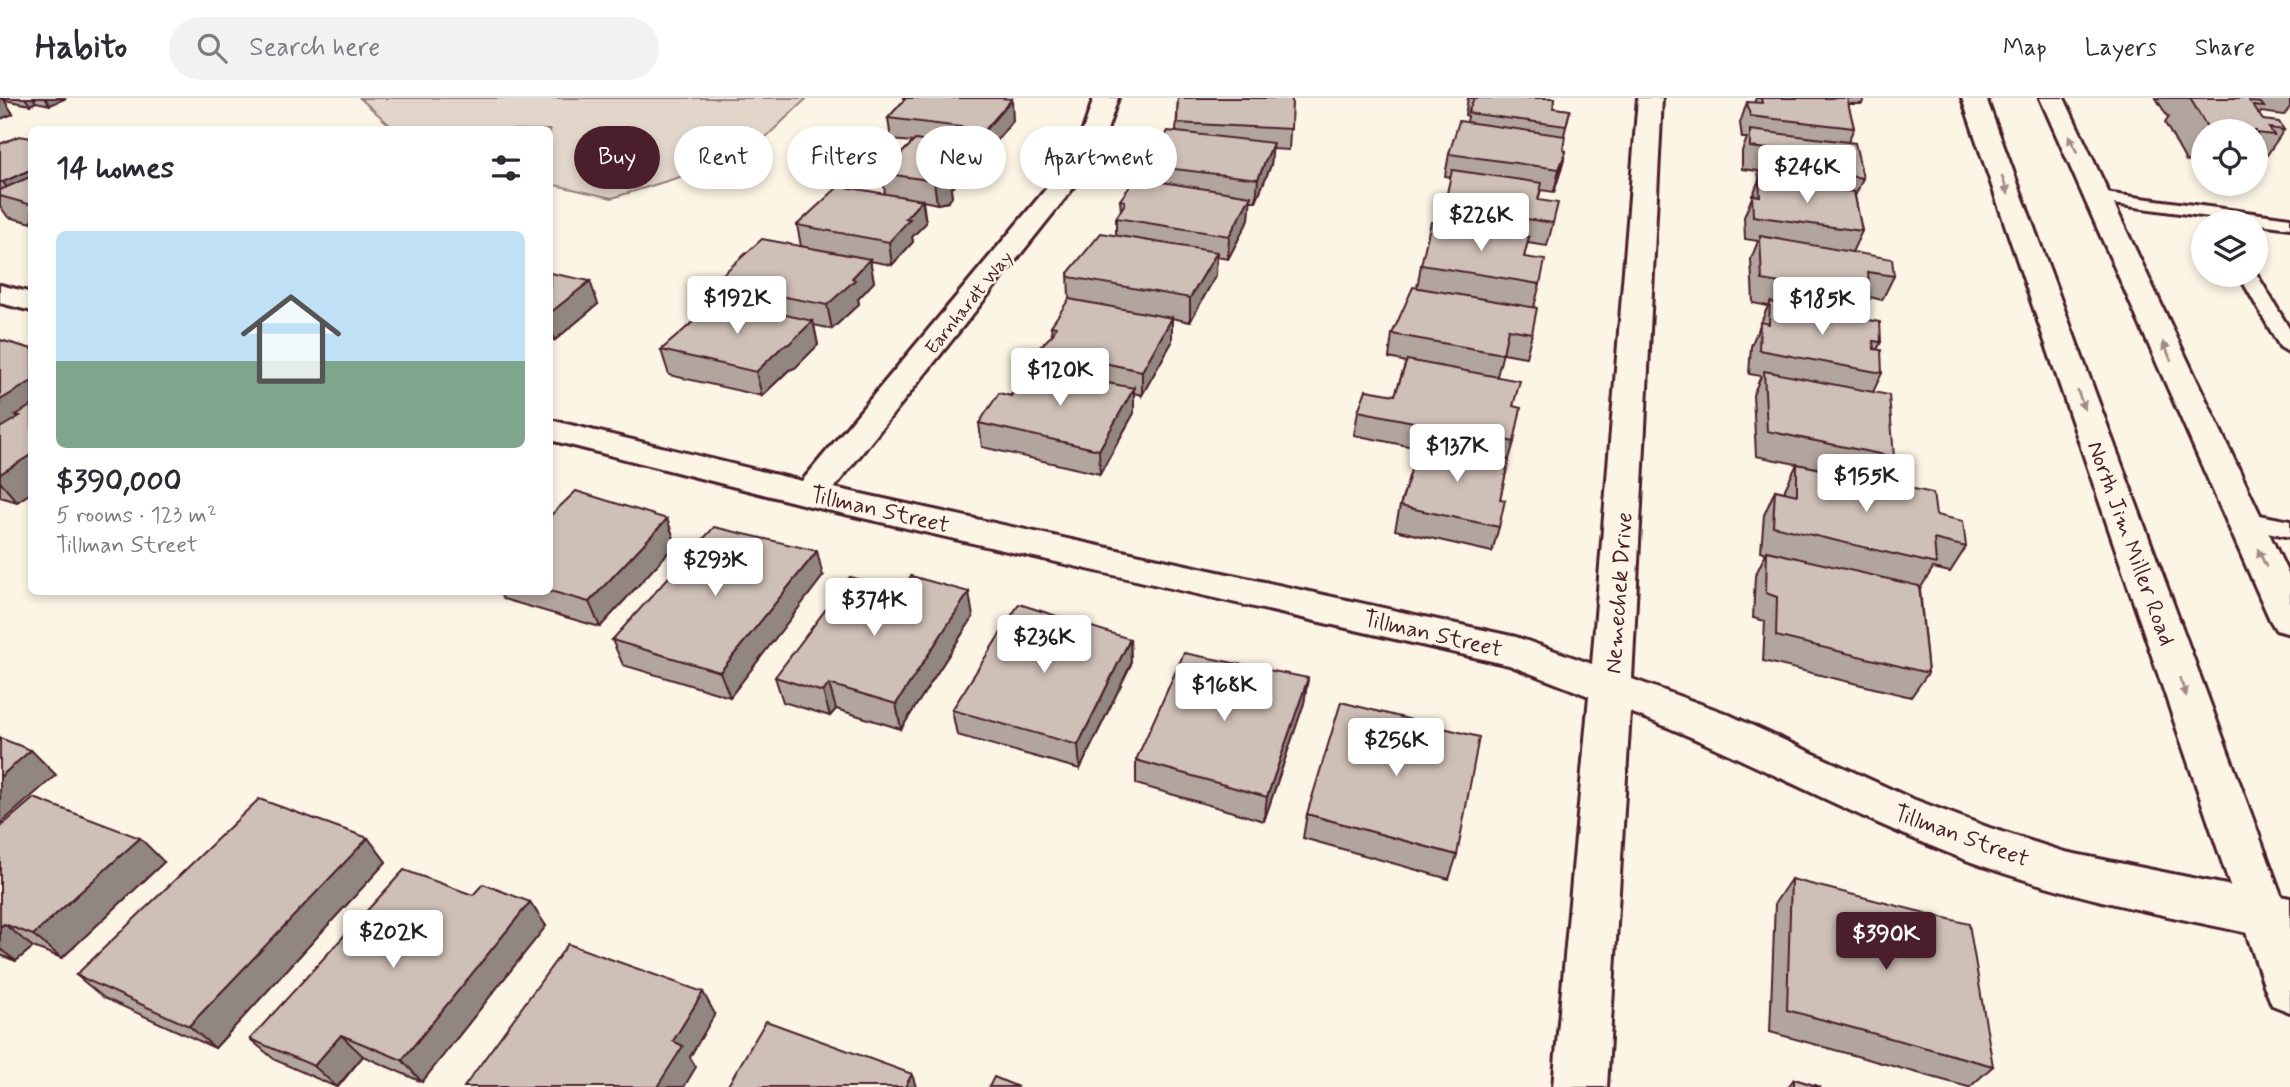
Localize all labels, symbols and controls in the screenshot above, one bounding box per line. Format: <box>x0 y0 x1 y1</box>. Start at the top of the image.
search box <box>169 17 659 80</box>
text: Habito <box>35 26 127 70</box>
icon: search <box>193 29 231 67</box>
text: Search here <box>249 31 380 65</box>
text: Map <box>2003 33 2047 64</box>
text: Layers <box>2085 33 2157 64</box>
text: Share <box>2195 33 2255 64</box>
map controls <box>2191 119 2268 287</box>
button: locate <box>2191 119 2268 196</box>
chip: Buy <box>574 126 660 189</box>
chip: Rent <box>674 126 773 189</box>
chip: Filters <box>787 126 902 189</box>
chip: New <box>916 126 1006 189</box>
chip: Apartment <box>1020 126 1177 189</box>
one-way arrow <box>2067 134 2079 154</box>
pin: $246K <box>1758 146 1856 205</box>
text: 14 homes <box>56 149 174 188</box>
icon: filters <box>487 149 525 187</box>
text: $246K <box>1774 153 1840 183</box>
one-way arrow <box>2000 175 2011 196</box>
pin: $226K <box>1432 194 1530 253</box>
text: $226K <box>1449 201 1513 231</box>
button: layers <box>2191 210 2268 287</box>
street label: Earnhardt Way <box>920 246 1019 360</box>
icon: home <box>228 276 354 402</box>
pin: $192K <box>688 276 786 336</box>
pin: $185K <box>1773 278 1871 337</box>
text: $192K <box>703 284 771 314</box>
text: $185K <box>1789 285 1855 315</box>
one-way arrow <box>2161 341 2173 361</box>
pin: $120K <box>1011 348 1109 408</box>
text: $120K <box>1027 356 1093 386</box>
one-way arrow <box>2076 389 2087 410</box>
pin: $137K <box>1408 424 1506 484</box>
text: $137K <box>1426 432 1488 462</box>
street label: North Jim Miller Road <box>2079 437 2181 650</box>
pin: $155K <box>1817 454 1915 514</box>
text: $390,000 <box>56 462 182 501</box>
text: $155K <box>1833 462 1899 492</box>
street label: Tillman Street <box>807 480 952 542</box>
text: 5 rooms · 123 m² <box>56 501 217 531</box>
street label: Nemechek Drive <box>1599 511 1641 675</box>
text: Tillman Street <box>56 531 198 561</box>
pin: $293K <box>666 538 764 598</box>
text: $293K <box>683 546 747 576</box>
one-way arrow <box>2256 548 2268 568</box>
pin: $374K <box>825 578 923 638</box>
text: $374K <box>841 586 907 616</box>
street label: Tillman Street <box>1360 604 1505 666</box>
pin: $236K <box>995 616 1093 675</box>
text: $236K <box>1013 623 1075 653</box>
pin: $168K <box>1175 664 1273 723</box>
text: $168K <box>1191 671 1257 701</box>
one-way arrow <box>2178 677 2189 698</box>
pin: $256K <box>1347 718 1445 778</box>
text: $256K <box>1364 726 1428 756</box>
street label: Tillman Street <box>1890 799 2033 875</box>
pin: $202K <box>344 910 442 970</box>
pin: $390K <box>1837 912 1935 972</box>
text: $202K <box>359 918 427 948</box>
text: $390K <box>1852 920 1920 950</box>

